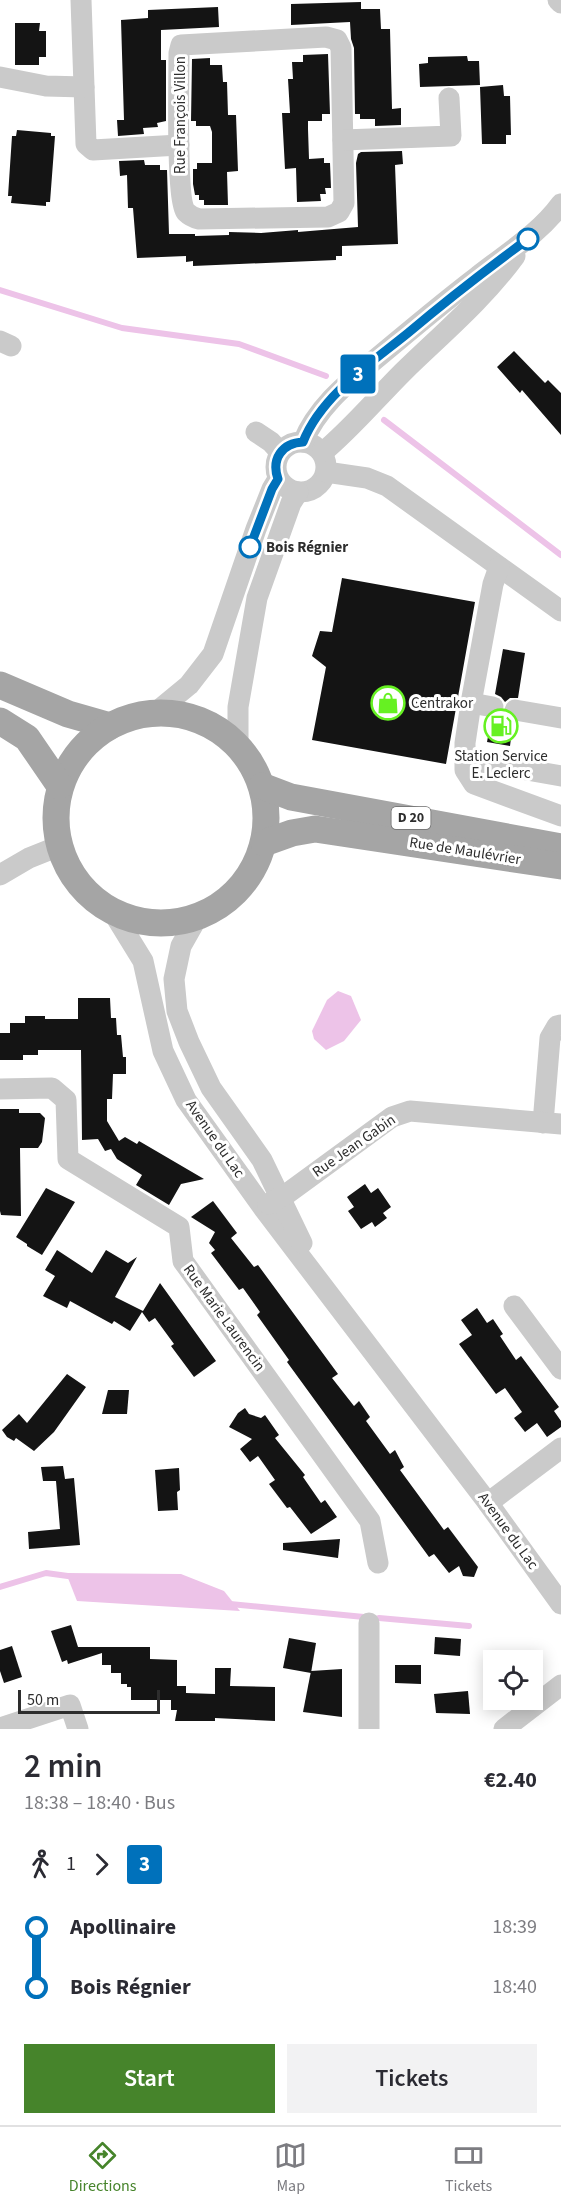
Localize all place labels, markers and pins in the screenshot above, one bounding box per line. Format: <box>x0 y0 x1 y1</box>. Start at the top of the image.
unlabelled marker <box>517 228 539 250</box>
marker: Bois Régnier <box>239 536 261 558</box>
place label: Bois Régnier <box>266 537 348 558</box>
shop icon: Centrakor <box>370 685 406 721</box>
place label: Centrakor <box>411 693 474 714</box>
fuel station icon: Station Service E. Leclerc <box>483 708 519 744</box>
place label: Station Service E. Leclerc <box>454 746 548 784</box>

